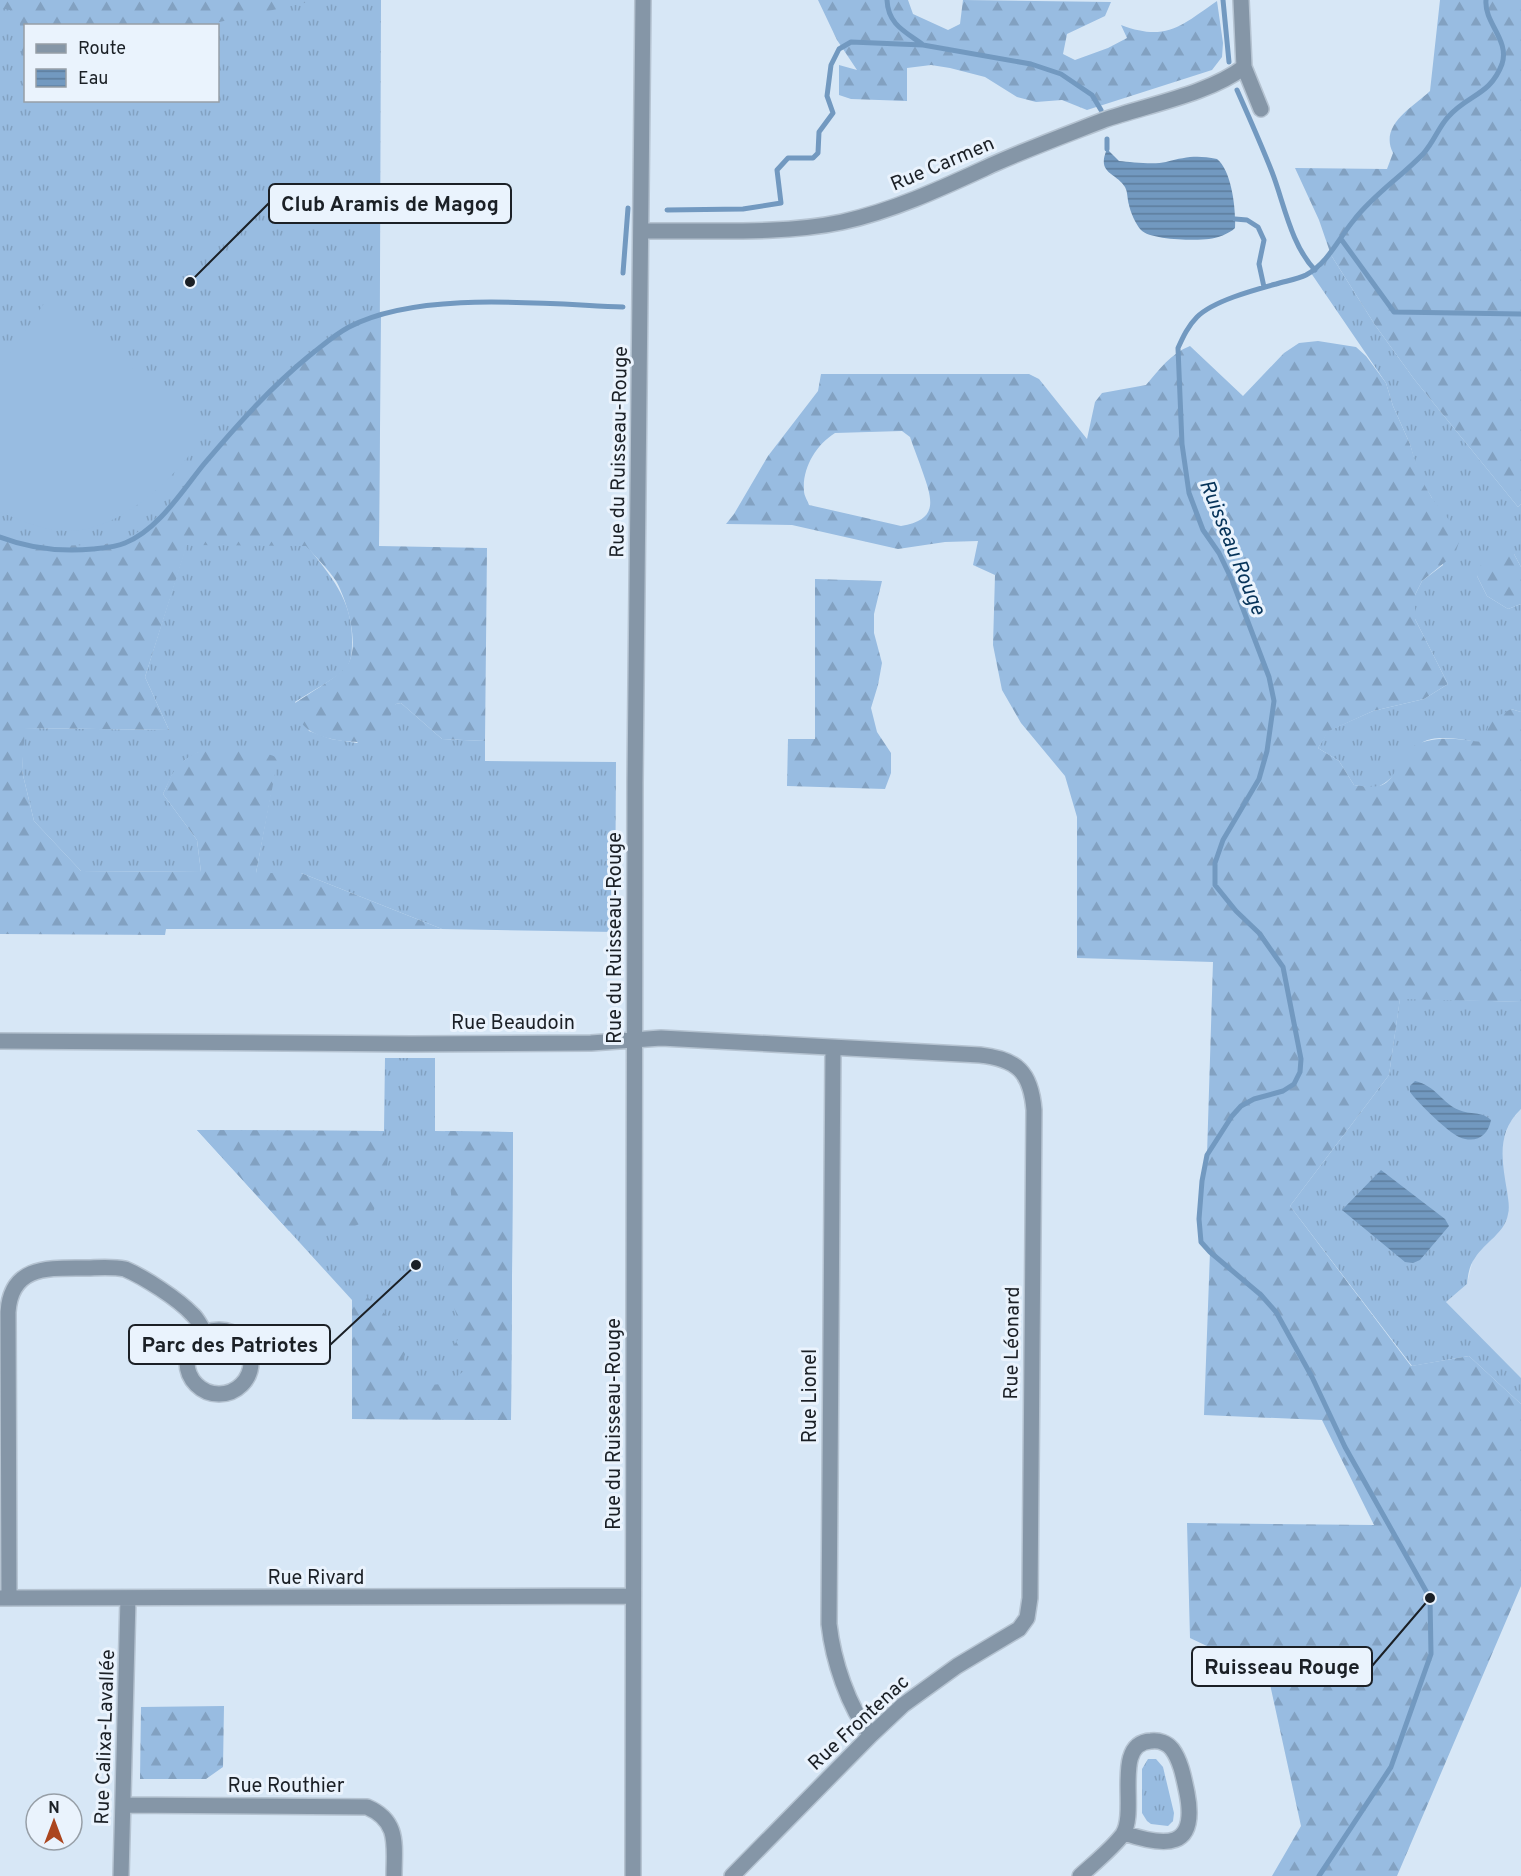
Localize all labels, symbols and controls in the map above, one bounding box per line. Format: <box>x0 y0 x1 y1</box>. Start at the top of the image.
legend <box>24 24 219 102</box>
text: Route <box>78 38 126 61</box>
text: Eau <box>78 68 108 91</box>
street label: Rue Carmen <box>887 131 999 198</box>
callout: Club Aramis de Magog <box>269 184 511 223</box>
text: Club Aramis de Magog <box>281 192 499 219</box>
street label: Rue du Ruisseau-Rouge <box>605 346 635 558</box>
water label: Ruisseau Rouge <box>1192 476 1272 620</box>
street label: Rue du Ruisseau-Rouge <box>603 832 629 1044</box>
street label: Rue Beaudoin <box>451 1011 575 1037</box>
street label: Rue Léonard <box>999 1286 1027 1400</box>
street label: Rue du Ruisseau-Rouge <box>602 1318 628 1530</box>
callout: Parc des Patriotes <box>129 1325 330 1364</box>
text: Parc des Patriotes <box>142 1333 318 1360</box>
street label: Rue Lionel <box>798 1349 824 1443</box>
street label: Rue Rivard <box>267 1566 365 1592</box>
callout: Ruisseau Rouge <box>1192 1647 1372 1686</box>
street label: Rue Calixa-Lavallée <box>90 1649 122 1825</box>
text: Ruisseau Rouge <box>1204 1655 1360 1682</box>
street label: Rue Frontenac <box>803 1670 915 1777</box>
street label: Rue Routhier <box>227 1774 345 1800</box>
north arrow <box>24 1792 84 1852</box>
text: N <box>48 1799 60 1819</box>

